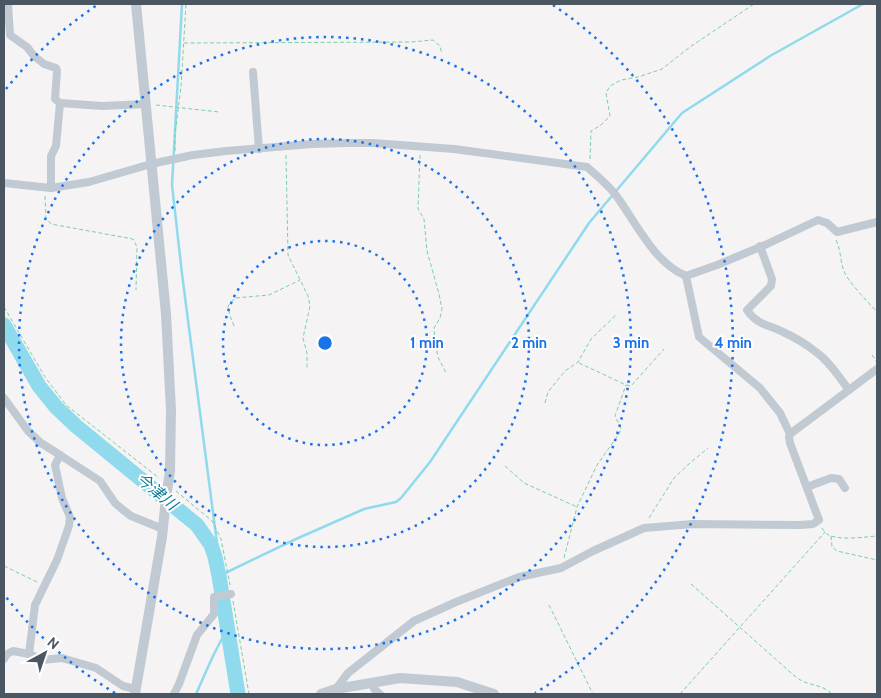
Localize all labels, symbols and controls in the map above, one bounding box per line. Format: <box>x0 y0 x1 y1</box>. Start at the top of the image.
centre of rings <box>316 334 334 352</box>
text: 1 min <box>410 334 444 352</box>
text: 2 min <box>511 334 547 352</box>
text: 3 min <box>613 334 649 352</box>
text: 4 min <box>714 334 752 352</box>
water label: 今津川 <box>132 469 183 515</box>
north arrow <box>20 628 70 678</box>
text: N <box>44 633 63 653</box>

